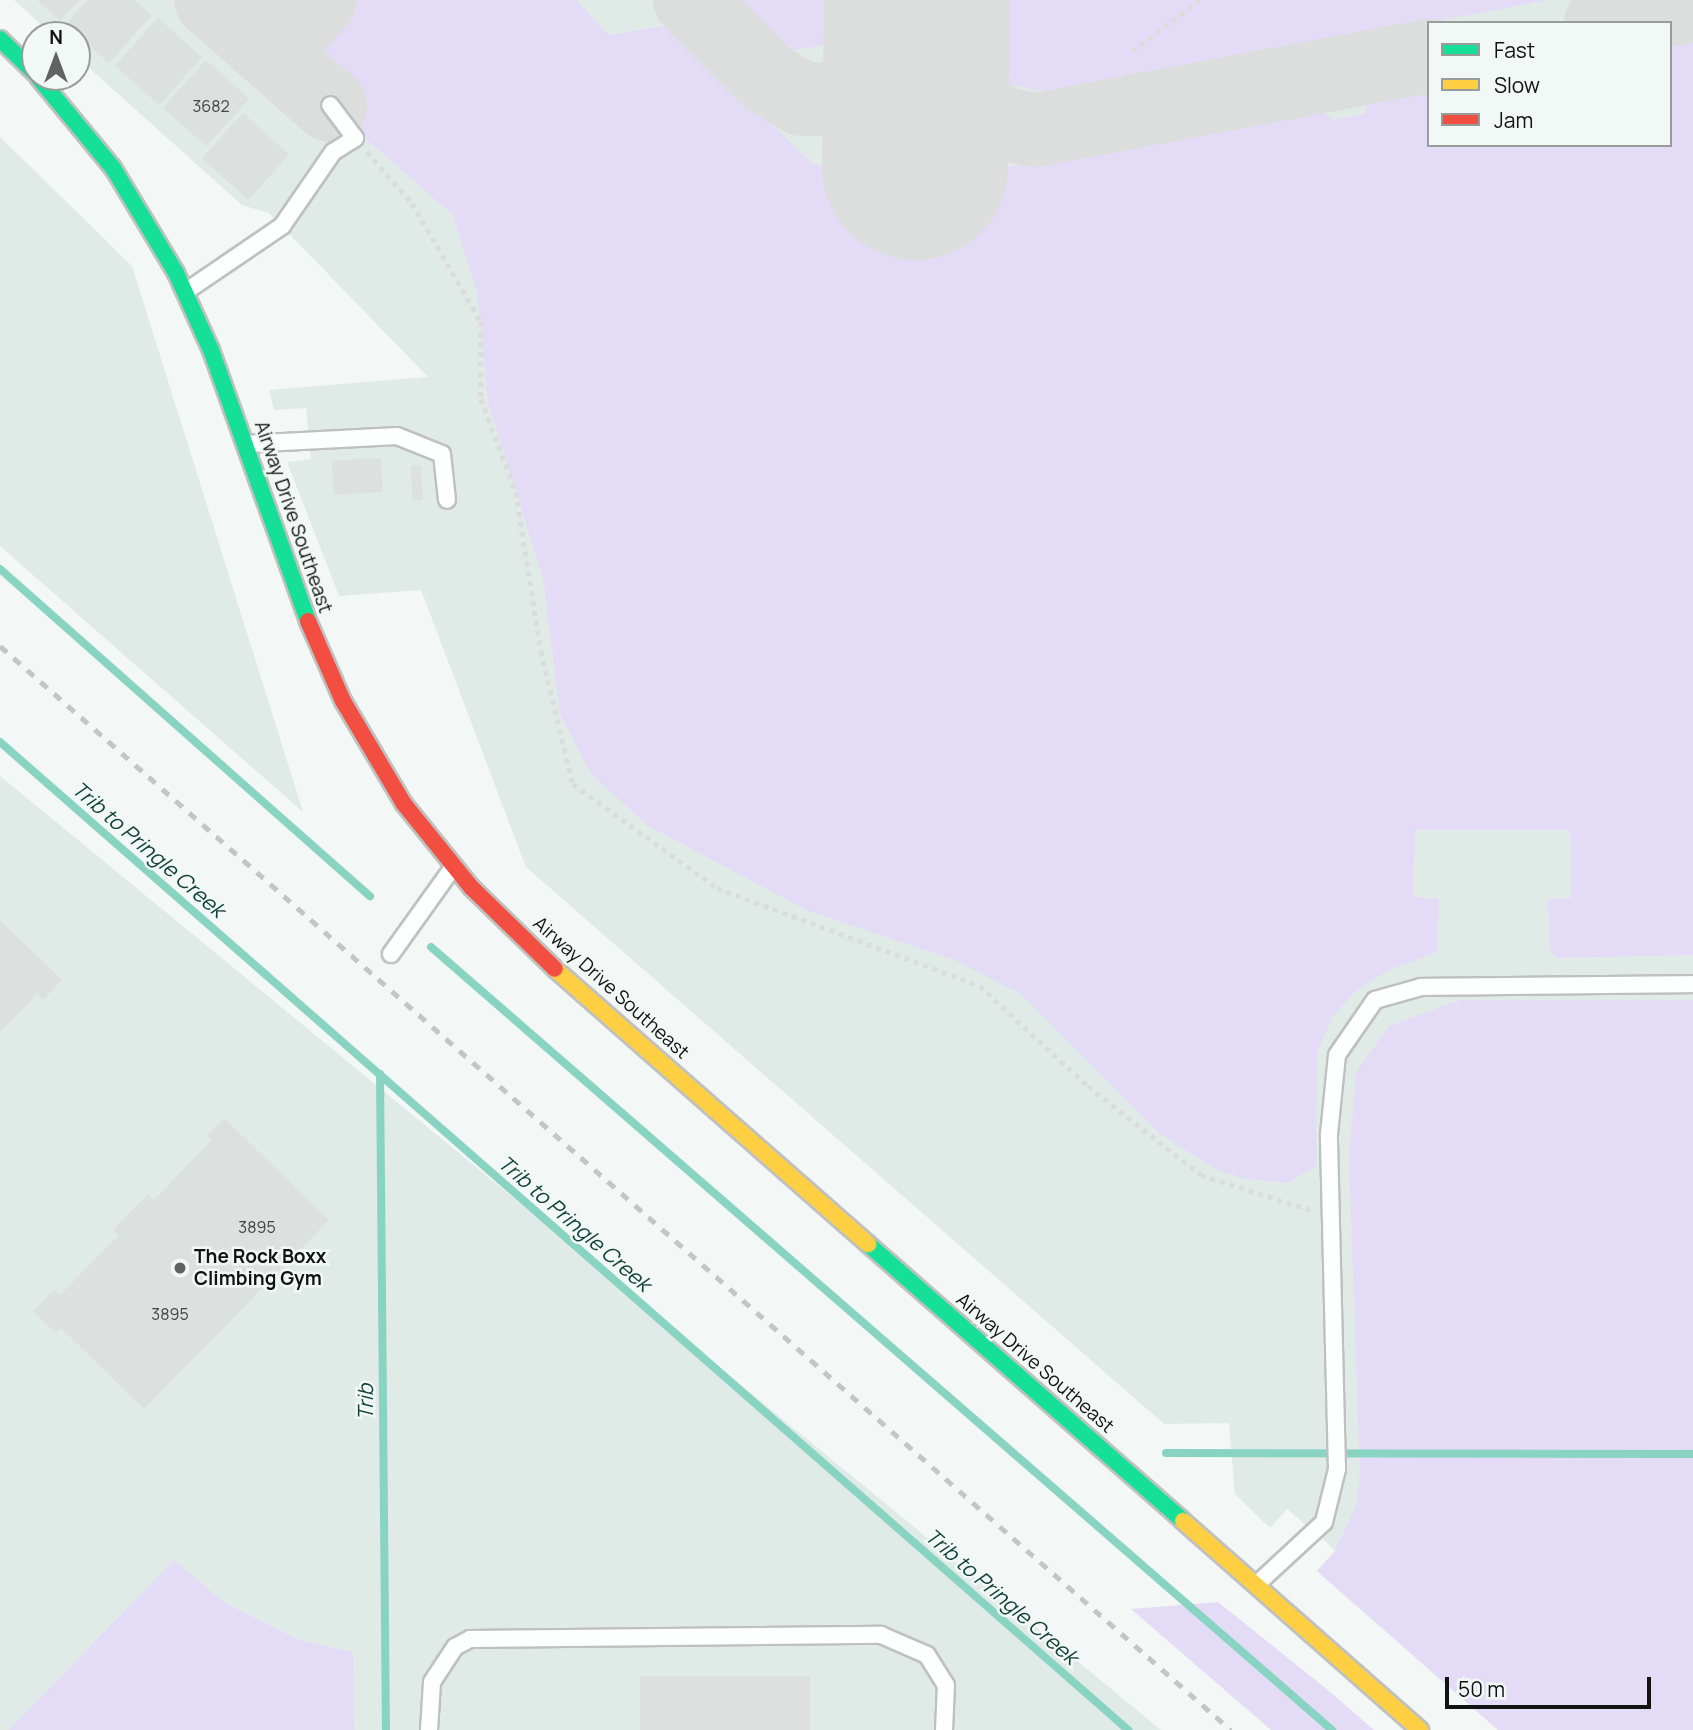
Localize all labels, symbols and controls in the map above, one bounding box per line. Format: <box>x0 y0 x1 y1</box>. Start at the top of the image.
north arrow <box>21 21 91 91</box>
legend <box>1427 21 1672 147</box>
text: N <box>49 24 63 50</box>
text: Fast <box>1494 36 1535 64</box>
text: Slow <box>1494 71 1540 99</box>
house number: 3682 <box>192 96 230 116</box>
text: Jam <box>1494 106 1533 134</box>
street label: Airway Drive Southeast <box>249 418 337 616</box>
water label: Trib to Pringle Creek <box>68 776 230 922</box>
street label: Airway Drive Southeast <box>528 912 694 1064</box>
water label: Trib to Pringle Creek <box>494 1150 656 1296</box>
house number: 3895 <box>238 1217 276 1237</box>
place label: The Rock Boxx Climbing Gym <box>194 1246 326 1290</box>
marker: The Rock Boxx Climbing Gym <box>172 1260 188 1276</box>
street label: Airway Drive Southeast <box>951 1288 1119 1438</box>
house number: 3895 <box>151 1304 189 1324</box>
water label: Trib <box>352 1384 378 1420</box>
water label: Trib to Pringle Creek <box>921 1523 1083 1669</box>
scale bar <box>1448 1664 1654 1708</box>
text: 50 m <box>1458 1675 1505 1703</box>

